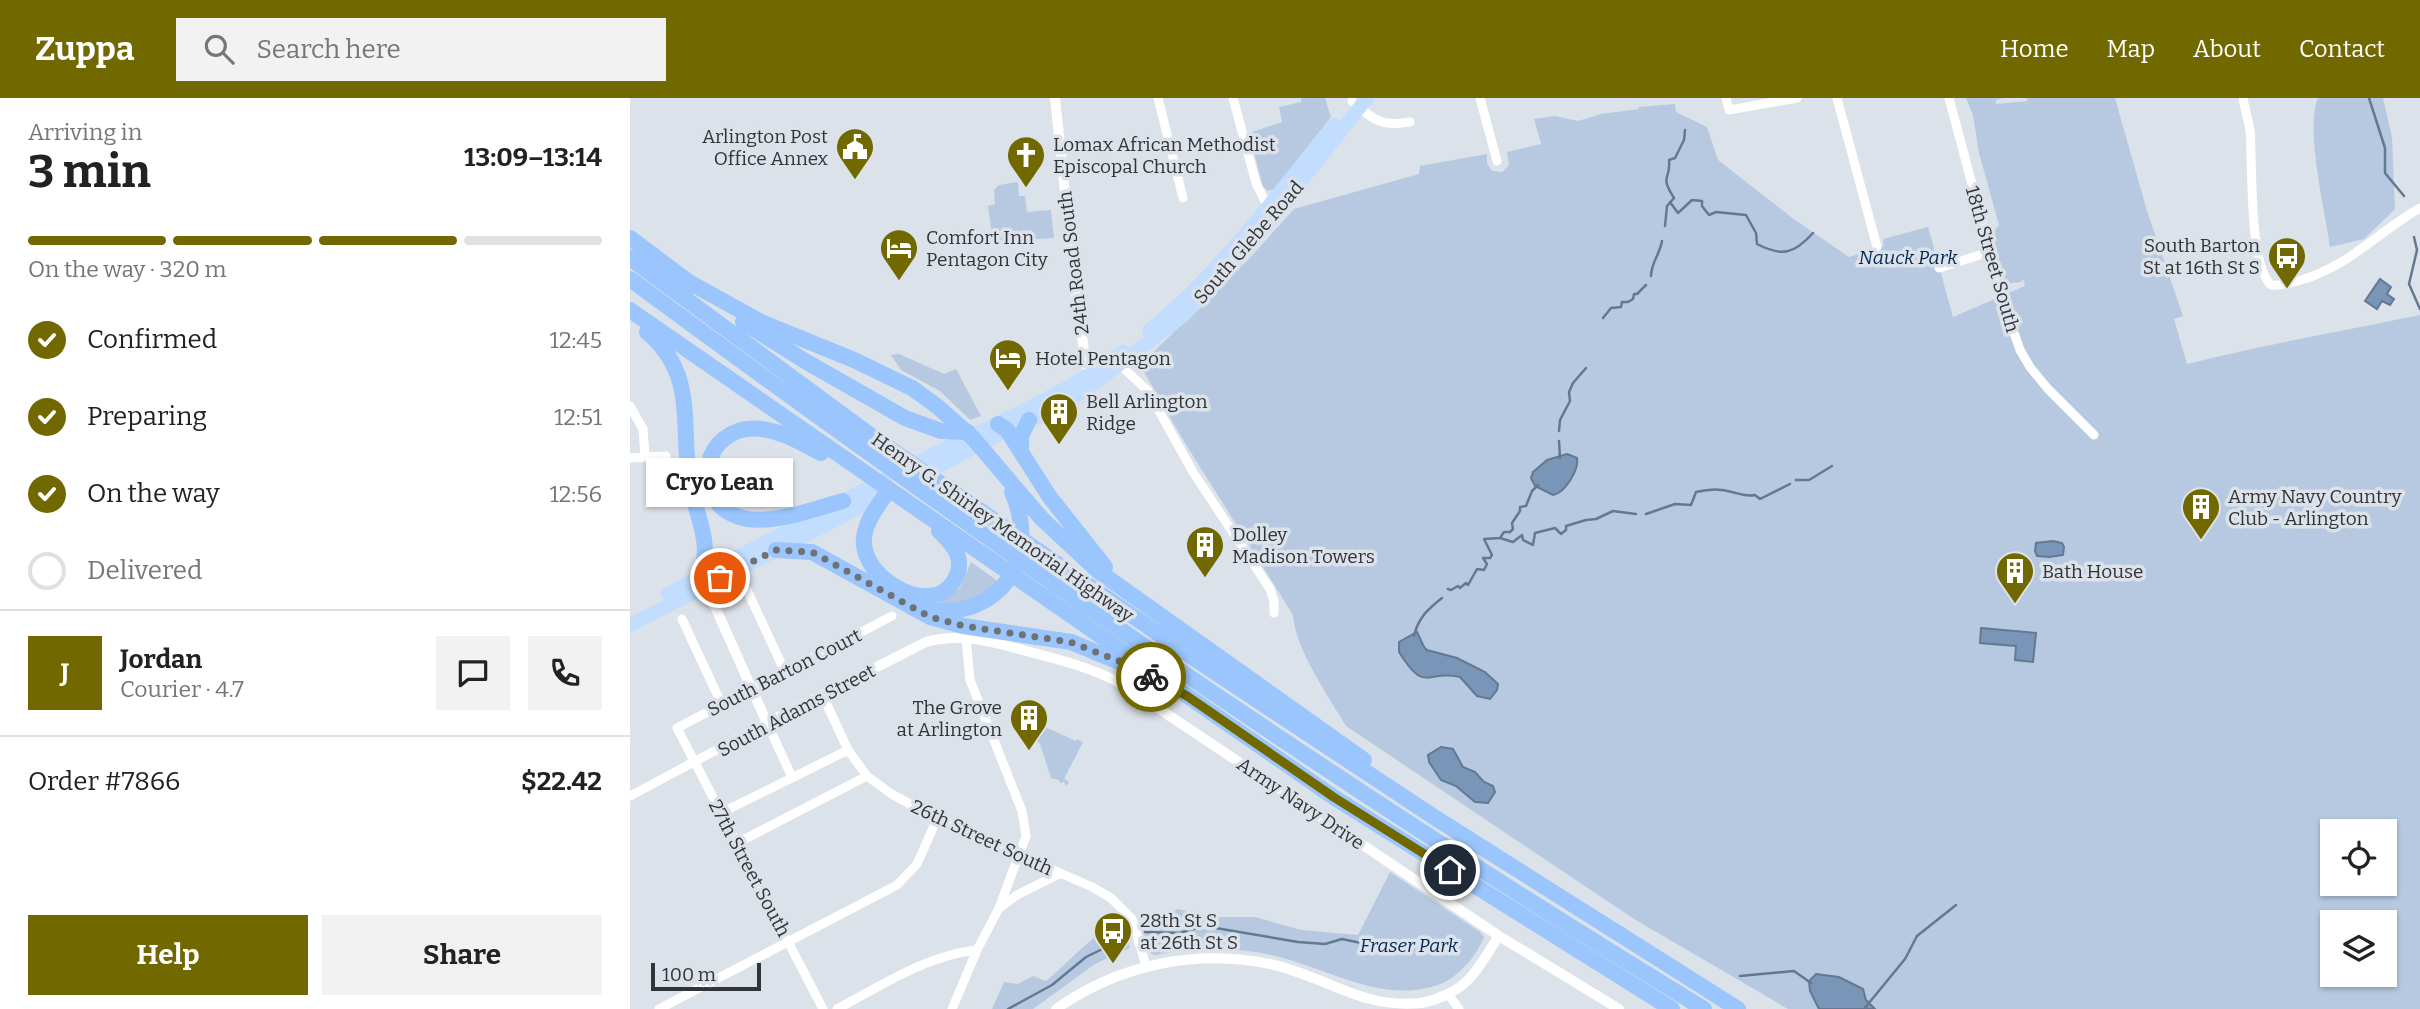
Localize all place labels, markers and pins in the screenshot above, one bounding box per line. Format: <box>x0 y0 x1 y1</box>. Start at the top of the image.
place label: Arlington Post Office Annex <box>702 125 828 170</box>
public building icon: Arlington Post Office Annex <box>834 126 876 181</box>
place label: Lomax African Methodist Episcopal Church <box>1053 133 1276 178</box>
church icon: Lomax African Methodist Episcopal Church <box>1005 134 1047 189</box>
place label: Comfort Inn Pentagon City <box>926 226 1049 271</box>
hotel icon: Comfort Inn Pentagon City <box>878 227 920 282</box>
place label: South Barton St at 16th St S <box>2143 234 2260 279</box>
bus stop icon: South Barton St at 16th St S <box>2266 235 2308 290</box>
hotel icon: Hotel Pentagon <box>987 337 1029 392</box>
place label: Hotel Pentagon <box>1035 347 1171 370</box>
place label: Bell Arlington Ridge <box>1086 390 1208 435</box>
building icon: Bell Arlington Ridge <box>1038 391 1080 446</box>
callout: Cryo Lean <box>647 459 794 508</box>
place label: Army Navy Country Club - Arlington <box>2228 485 2403 530</box>
building icon: Army Navy Country Club - Arlington <box>2180 486 2222 541</box>
place label: Dolley Madison Towers <box>1232 523 1375 568</box>
building icon: Dolley Madison Towers <box>1184 524 1226 579</box>
pin <box>690 548 750 608</box>
building icon: Bath House <box>1994 550 2036 605</box>
place label: Bath House <box>2042 560 2144 583</box>
place label: The Grove at Arlington <box>897 696 1002 741</box>
building icon: The Grove at Arlington <box>1008 697 1050 752</box>
pin <box>1420 840 1480 900</box>
place label: 28th St S at 26th St S <box>1140 909 1238 954</box>
bus stop icon: 28th St S at 26th St S <box>1092 910 1134 965</box>

